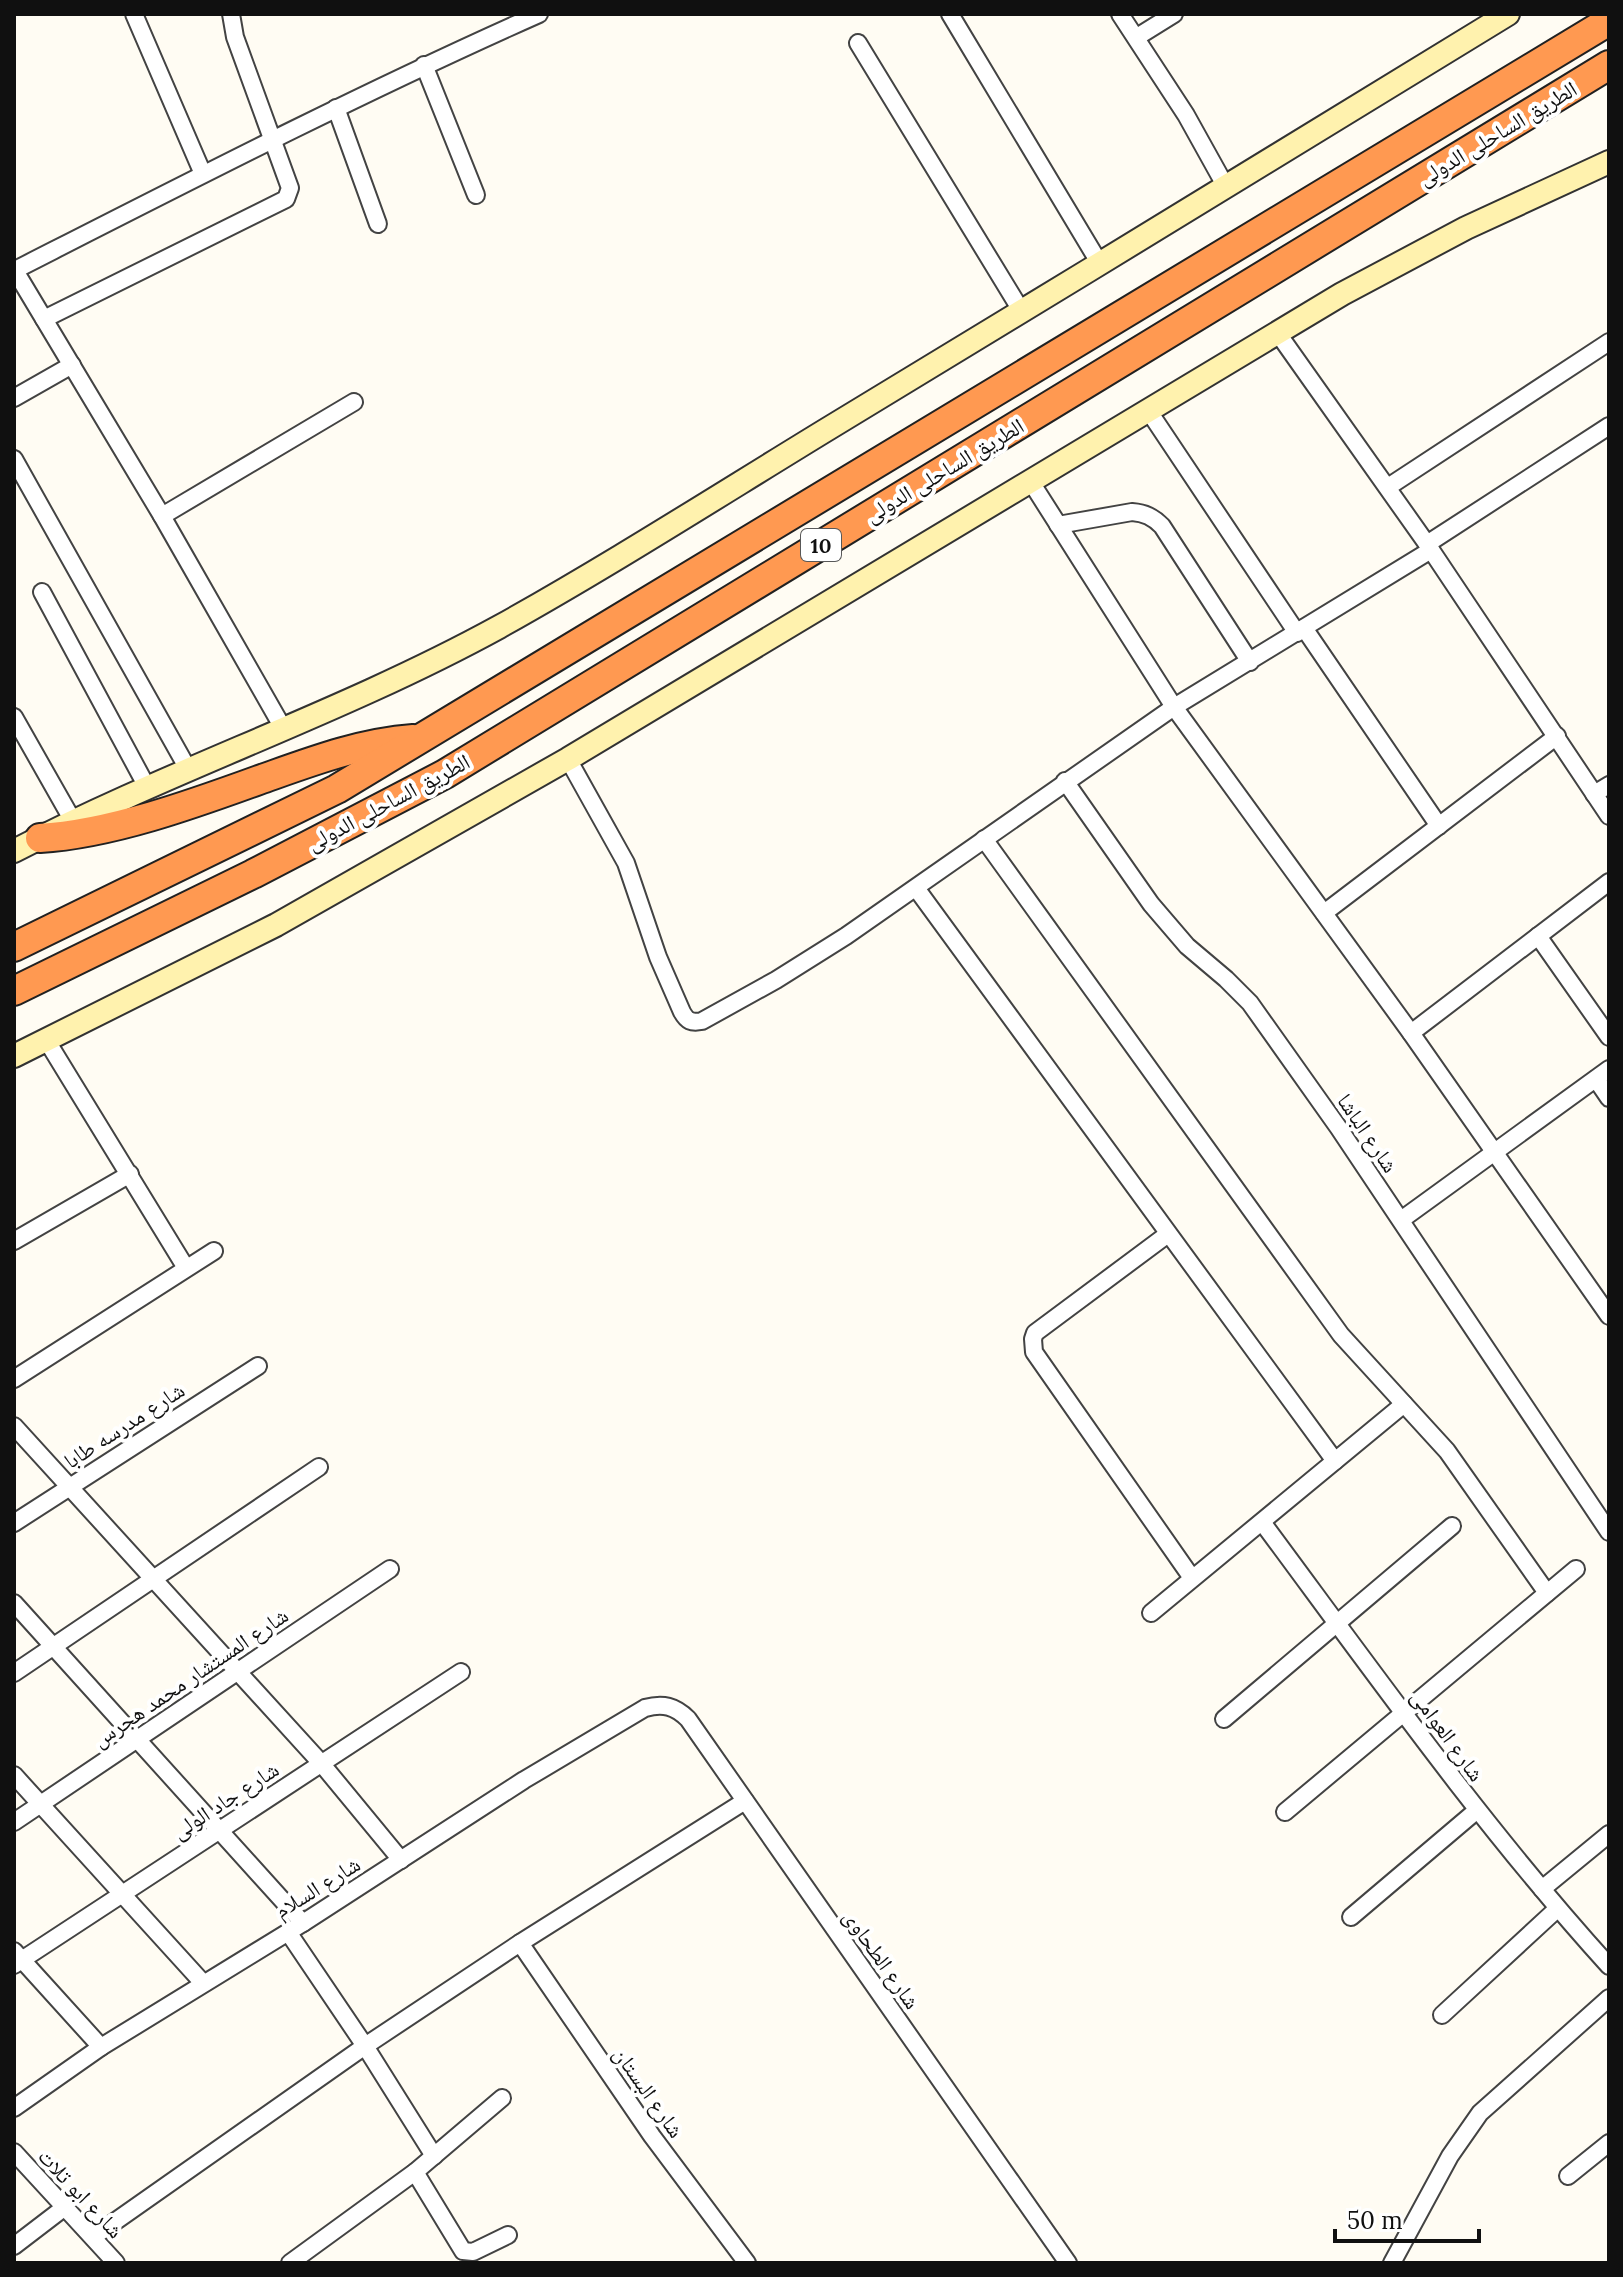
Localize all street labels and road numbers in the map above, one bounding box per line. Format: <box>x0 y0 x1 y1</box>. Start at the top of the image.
street label: الطريق الساحلى الدولى <box>1412 74 1582 192</box>
street label: الطريق الساحلى الدولى <box>859 411 1029 529</box>
road number: 10 <box>801 529 841 561</box>
street label: الطريق الساحلى الدولى <box>302 747 474 857</box>
street label: شارع الباشا <box>1331 1088 1405 1178</box>
street label: شارع مدرسه طابا <box>58 1376 190 1474</box>
street label: شارع المستشار محمد هجرس <box>87 1601 293 1753</box>
street label: شارع العوامى <box>1405 1683 1491 1787</box>
street label: شارع جاد الولى <box>166 1755 284 1845</box>
street label: شارع السلام <box>269 1850 366 1925</box>
street label: شارع الطحاوى <box>837 1904 927 2014</box>
street label: شارع البستان <box>607 2041 691 2143</box>
street label: شارع ابو تلات <box>32 2142 130 2244</box>

